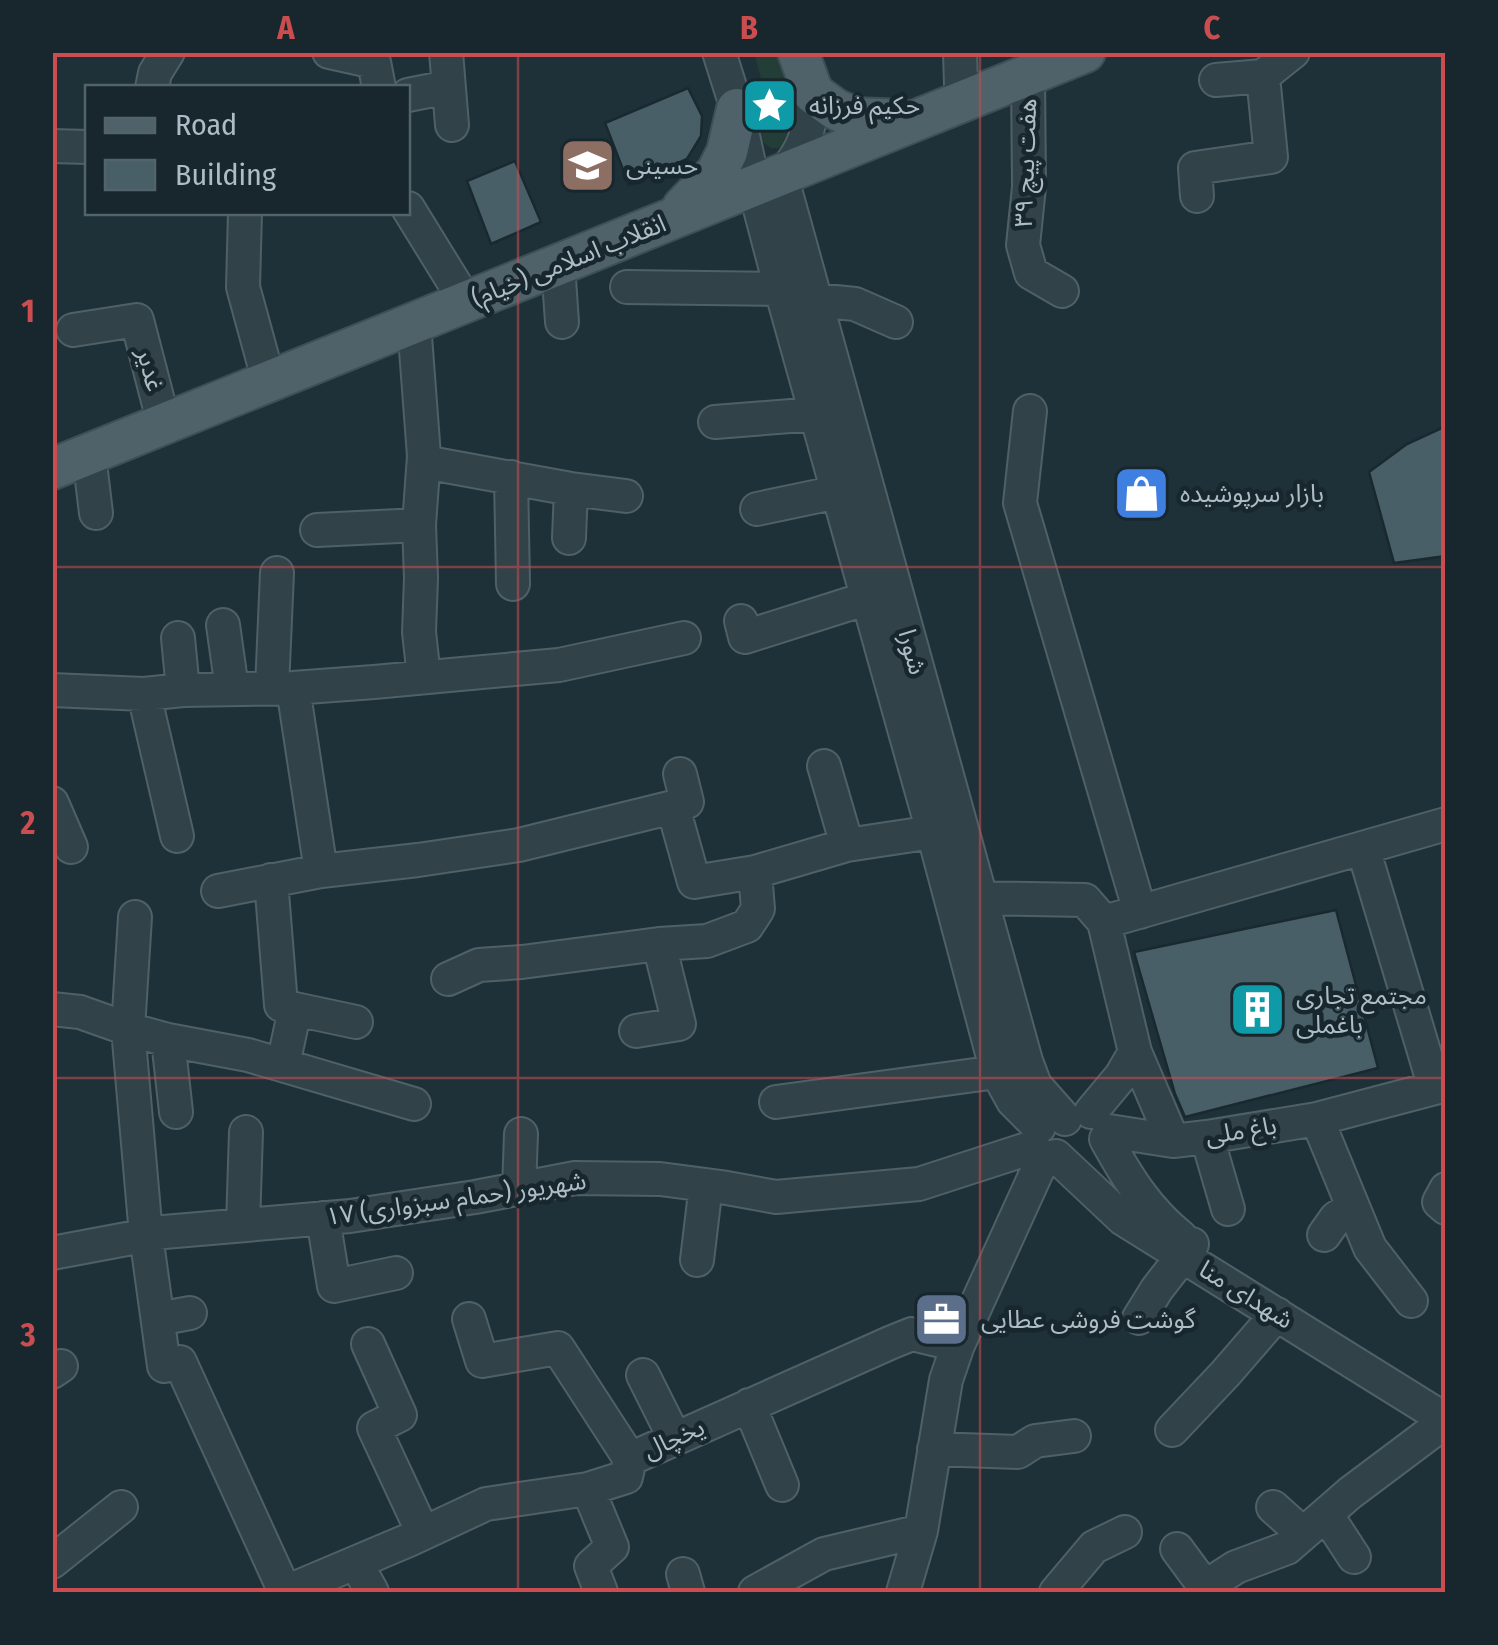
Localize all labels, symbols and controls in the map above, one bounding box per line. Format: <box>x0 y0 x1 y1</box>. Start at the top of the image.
text: A <box>276 9 295 47</box>
text: B <box>740 9 758 47</box>
text: C <box>1204 9 1221 47</box>
place icon: حکیم فرزانه <box>740 76 800 136</box>
legend <box>85 85 410 215</box>
place label: حکیم فرزانه <box>809 91 920 125</box>
street label: هفت پیچ ۳۹ <box>1009 98 1046 228</box>
text: Road <box>175 107 237 143</box>
school or university icon: حسینی <box>557 136 617 196</box>
place label: حسینی <box>626 151 698 181</box>
text: Building <box>175 157 277 193</box>
street label: انقلاب اسلامی (خیام) <box>467 208 672 317</box>
text: 1 <box>21 292 35 330</box>
street label: غدیر <box>130 344 170 395</box>
shop icon: بازار سرپوشیده <box>1111 464 1171 524</box>
place label: بازار سرپوشیده <box>1180 479 1324 509</box>
street label: شورا <box>892 626 932 678</box>
text: 2 <box>20 804 36 842</box>
building icon: مجتمع تجاری باغملی <box>1227 980 1287 1040</box>
place label: مجتمع تجاری باغملی <box>1296 981 1427 1040</box>
street label: باغ ملی <box>1203 1111 1279 1154</box>
street label: ۱۷ شهریور (حمام سبزواری) <box>324 1166 589 1236</box>
street label: شهدای منا <box>1193 1254 1299 1336</box>
office icon: گوشت فروشی عطایی <box>912 1290 972 1350</box>
place label: گوشت فروشی عطایی <box>981 1305 1196 1335</box>
text: 3 <box>19 1316 36 1354</box>
street label: یخچال <box>639 1412 709 1466</box>

